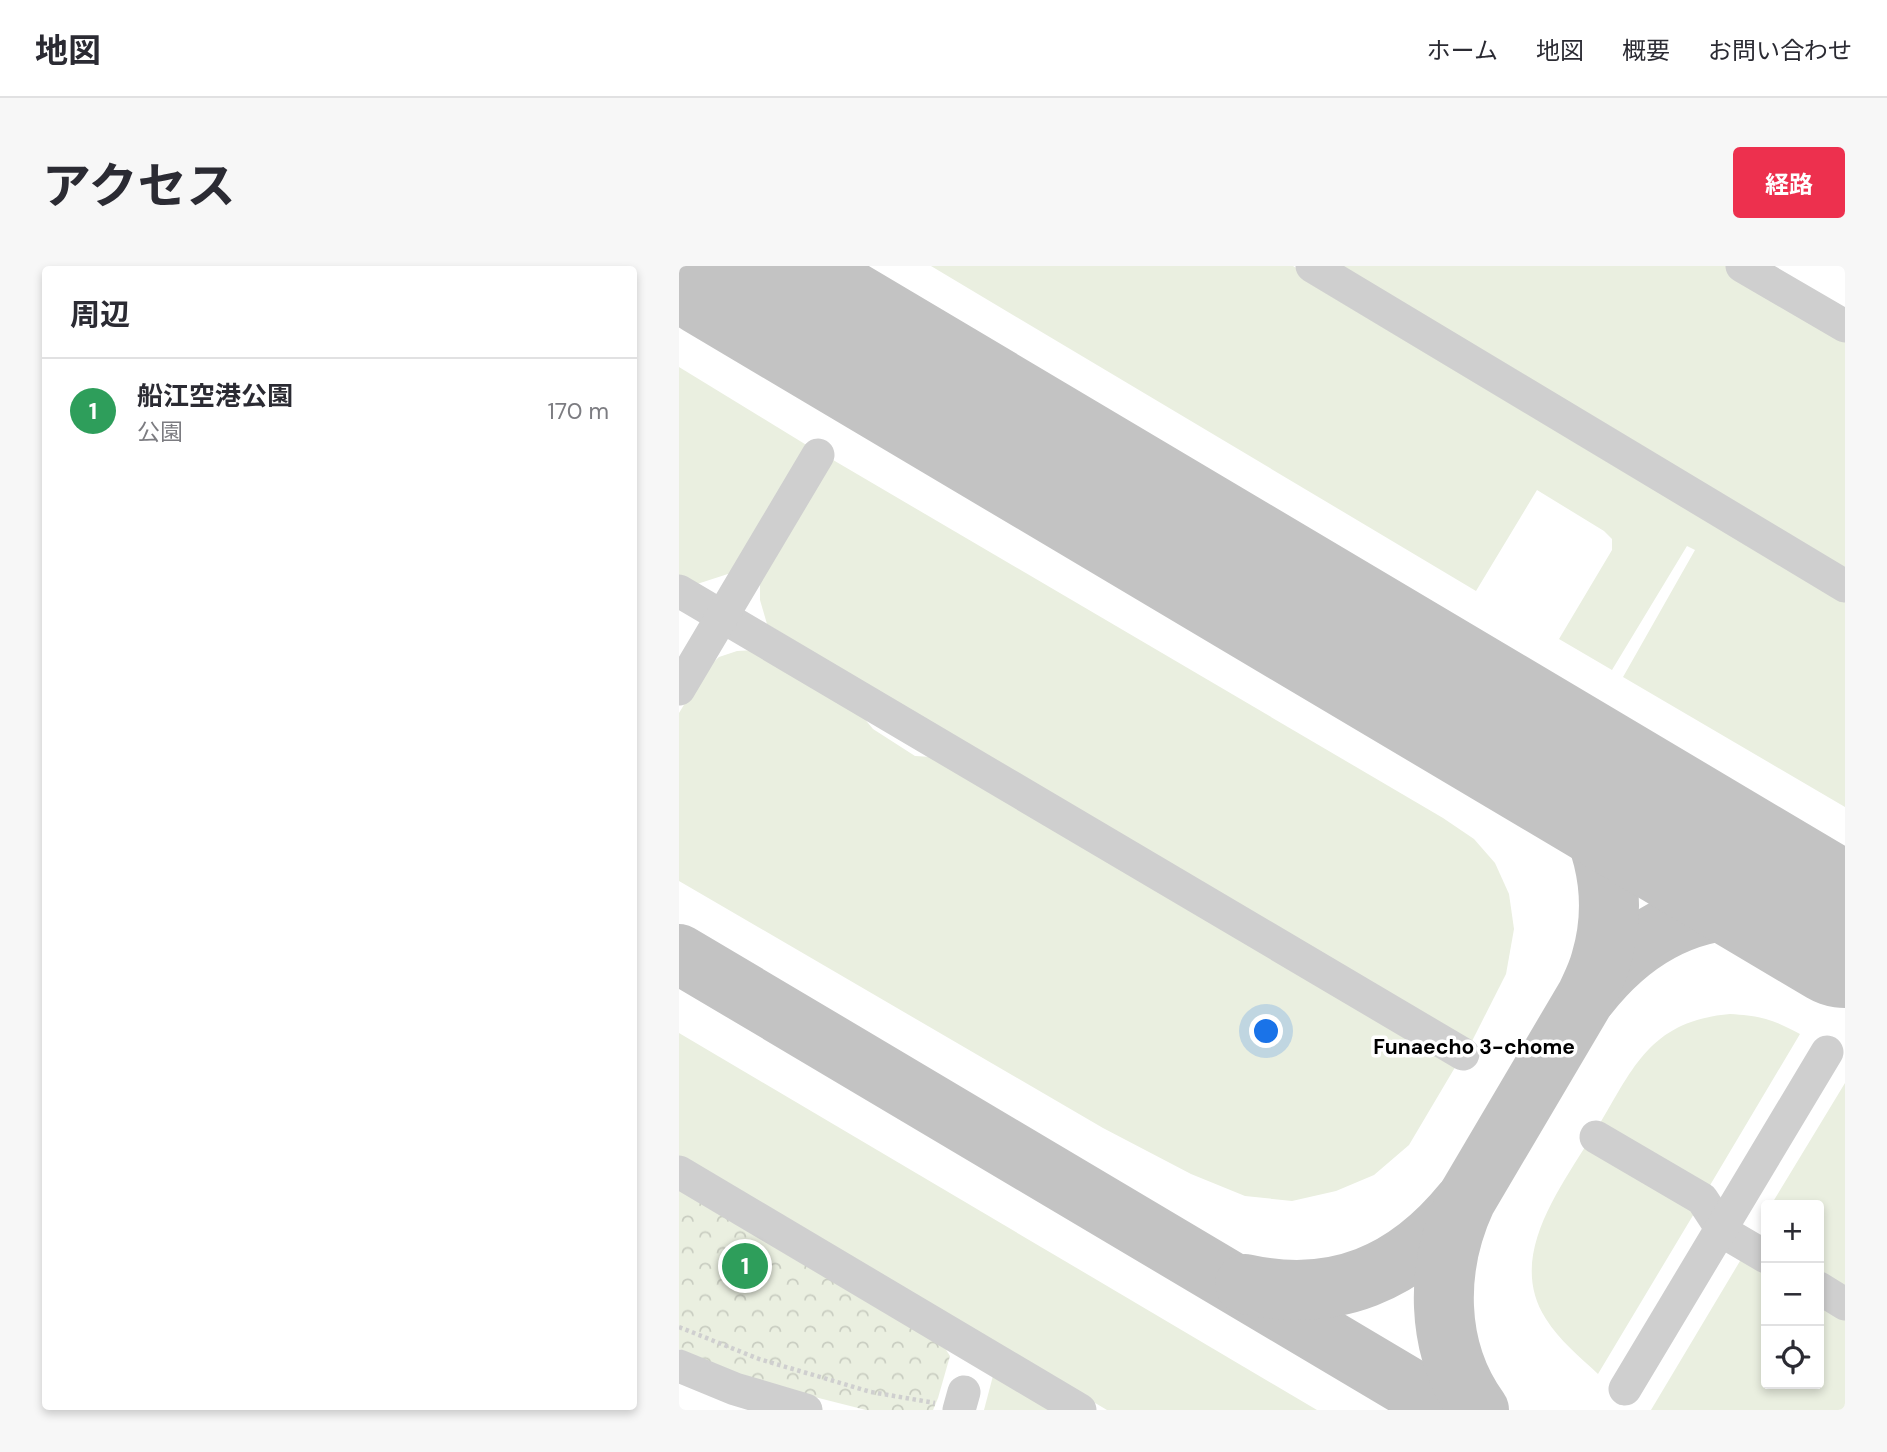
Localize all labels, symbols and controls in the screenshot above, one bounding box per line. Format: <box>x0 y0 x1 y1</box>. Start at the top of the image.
text: 地図 <box>35 29 101 72</box>
text: ホーム <box>1427 35 1498 66</box>
text: 地図 <box>1536 35 1584 66</box>
text: 概要 <box>1622 35 1670 66</box>
text: お問い合わせ <box>1708 35 1852 66</box>
button: 経路 <box>1733 147 1845 218</box>
text: アクセス <box>42 154 236 218</box>
text: 周辺 <box>70 295 130 334</box>
text: 船江空港公園 <box>137 379 293 413</box>
text: 1 <box>89 396 97 426</box>
text: 170 m <box>548 396 609 426</box>
text: 公園 <box>137 417 183 447</box>
your location <box>1249 1014 1283 1048</box>
district label: Funaecho 3-chome <box>1373 1033 1575 1061</box>
map controls <box>1761 1200 1824 1389</box>
button: + <box>1761 1200 1824 1263</box>
pin: 1 <box>722 1240 768 1292</box>
button: − <box>1761 1263 1824 1326</box>
button: locate <box>1761 1326 1824 1389</box>

